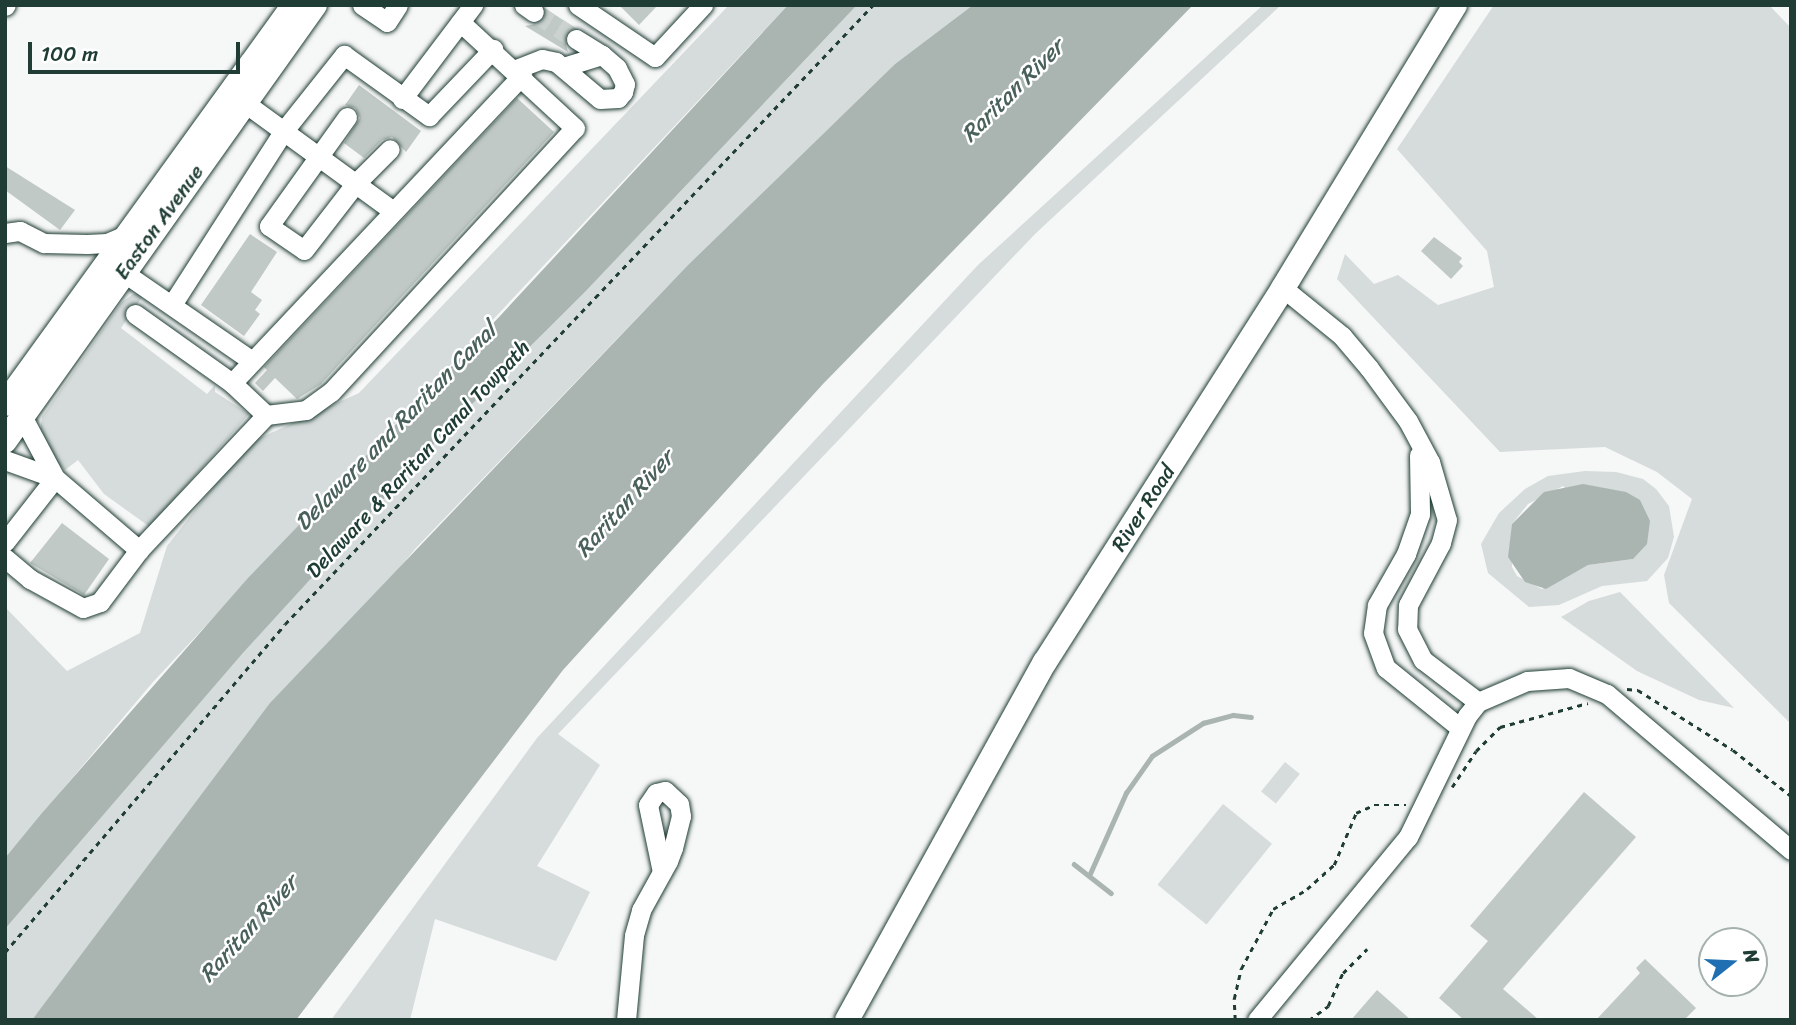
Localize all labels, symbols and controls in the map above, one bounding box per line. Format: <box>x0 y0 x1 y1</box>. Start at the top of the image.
scale bar <box>32 28 243 72</box>
water label: Raritan River <box>956 34 1070 148</box>
text: 100 m <box>41 35 98 73</box>
street label: Easton Avenue <box>109 160 209 284</box>
water label: Delaware and Raritan Canal <box>289 317 503 537</box>
street label: Delaware & Raritan Canal Towpath <box>301 335 535 583</box>
water label: Raritan River <box>570 445 680 563</box>
street label: River Road <box>1106 460 1180 556</box>
water label: Raritan River <box>194 870 304 988</box>
north arrow <box>1698 927 1768 997</box>
text: N <box>1734 945 1769 967</box>

